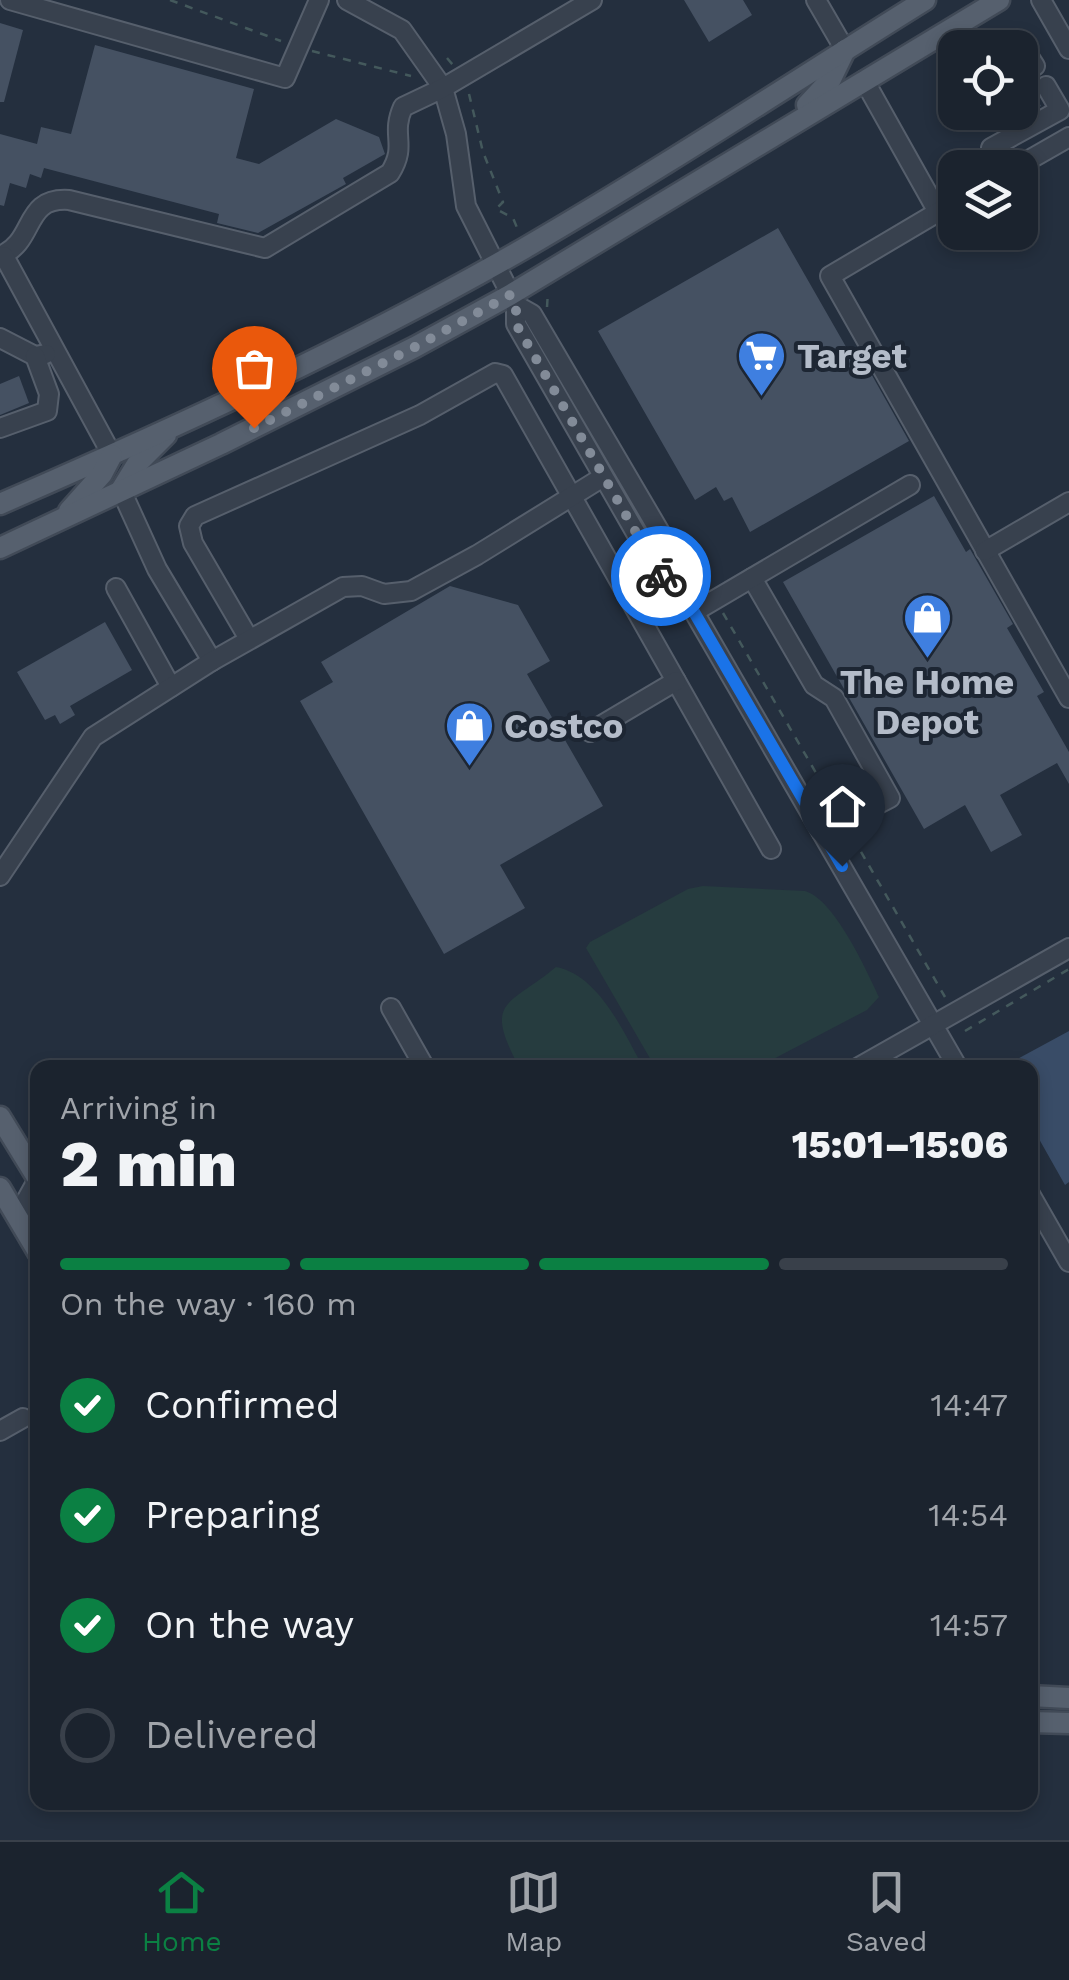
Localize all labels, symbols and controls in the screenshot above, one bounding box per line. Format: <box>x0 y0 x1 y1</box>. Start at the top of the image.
map controls <box>938 30 1038 250</box>
button: locate <box>938 30 1038 130</box>
button: layers <box>938 150 1038 250</box>
pin <box>212 326 297 429</box>
supermarket icon: Target <box>736 330 788 398</box>
place label: Target <box>797 335 907 377</box>
icon: bag <box>227 341 282 396</box>
courier <box>611 526 711 626</box>
icon: bike <box>634 549 689 604</box>
shop icon: The Home Depot <box>901 592 953 660</box>
place label: The Home Depot <box>840 661 1014 743</box>
shop icon: Costco <box>443 700 495 768</box>
place label: Costco <box>504 705 624 747</box>
pin <box>800 764 885 867</box>
icon: home <box>815 779 870 834</box>
text: Arriving in <box>60 1089 217 1127</box>
text: 15:01–15:06 <box>792 1123 1008 1167</box>
text: 2 min <box>60 1126 237 1202</box>
text: On the way · 160 m <box>60 1285 357 1323</box>
icon: check <box>60 1378 115 1433</box>
text: Confirmed <box>145 1383 340 1427</box>
text: 14:47 <box>931 1386 1008 1424</box>
icon: check <box>60 1488 115 1543</box>
text: Preparing <box>145 1493 320 1537</box>
text: 14:54 <box>928 1496 1008 1534</box>
icon: check <box>60 1598 115 1653</box>
text: On the way <box>145 1603 354 1647</box>
text: 14:57 <box>930 1606 1008 1644</box>
text: Delivered <box>145 1713 318 1757</box>
tab: Home <box>142 1865 222 1958</box>
tab: Map <box>505 1865 562 1958</box>
tab: Saved <box>846 1865 927 1958</box>

